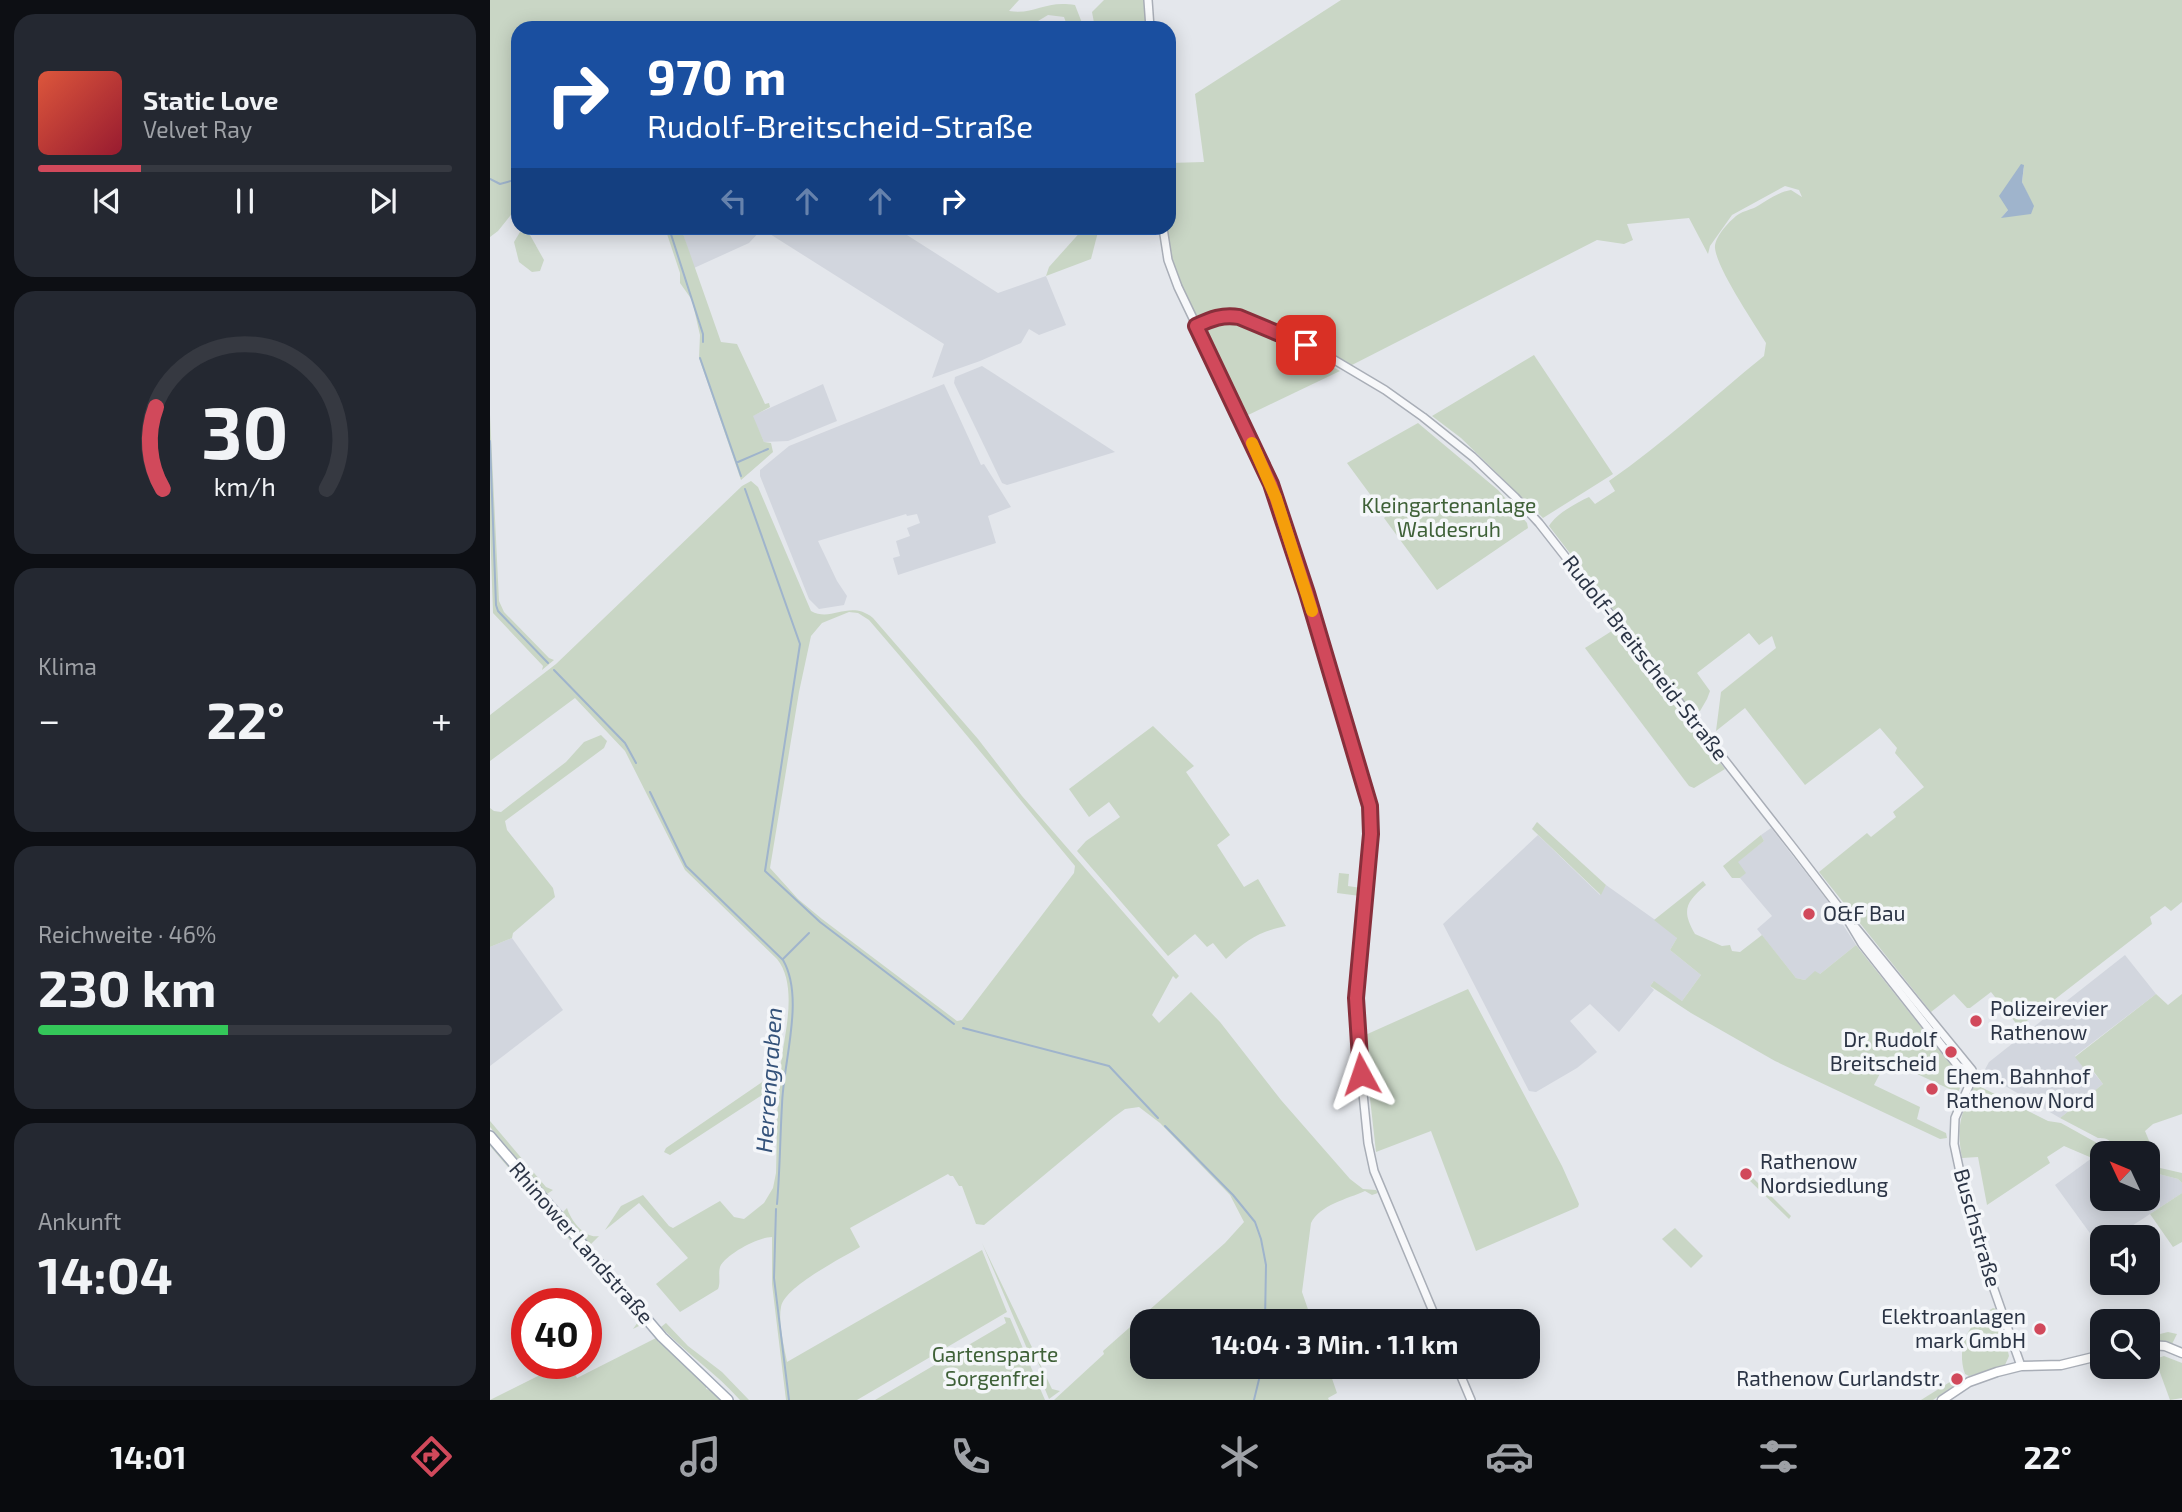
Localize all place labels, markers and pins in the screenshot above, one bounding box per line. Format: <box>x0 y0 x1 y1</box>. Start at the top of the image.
pin <box>1276 315 1336 375</box>
place label: O&F Bau <box>1823 900 1905 925</box>
marker: O&F Bau <box>1801 906 1817 922</box>
place label: Polizeirevier Rathenow <box>1990 995 2109 1044</box>
marker: Polizeirevier Rathenow <box>1968 1013 1984 1029</box>
place label: Dr. Rudolf Breitscheid <box>1830 1026 1938 1075</box>
marker: Dr. Rudolf Breitscheid <box>1943 1044 1959 1060</box>
place label: Ehem. Bahnhof Rathenow Nord <box>1946 1063 2095 1112</box>
marker: Ehem. Bahnhof Rathenow Nord <box>1924 1081 1940 1097</box>
place label: Rathenow Nordsiedlung <box>1760 1148 1889 1197</box>
marker: Rathenow Nordsiedlung <box>1738 1166 1754 1182</box>
place label: Elektroanlagen mark GmbH <box>1881 1303 2026 1352</box>
marker: Elektroanlagen mark GmbH <box>2032 1321 2048 1337</box>
place label: Rathenow Curlandstr. <box>1736 1365 1943 1390</box>
marker: Rathenow Curlandstr. <box>1949 1371 1965 1387</box>

